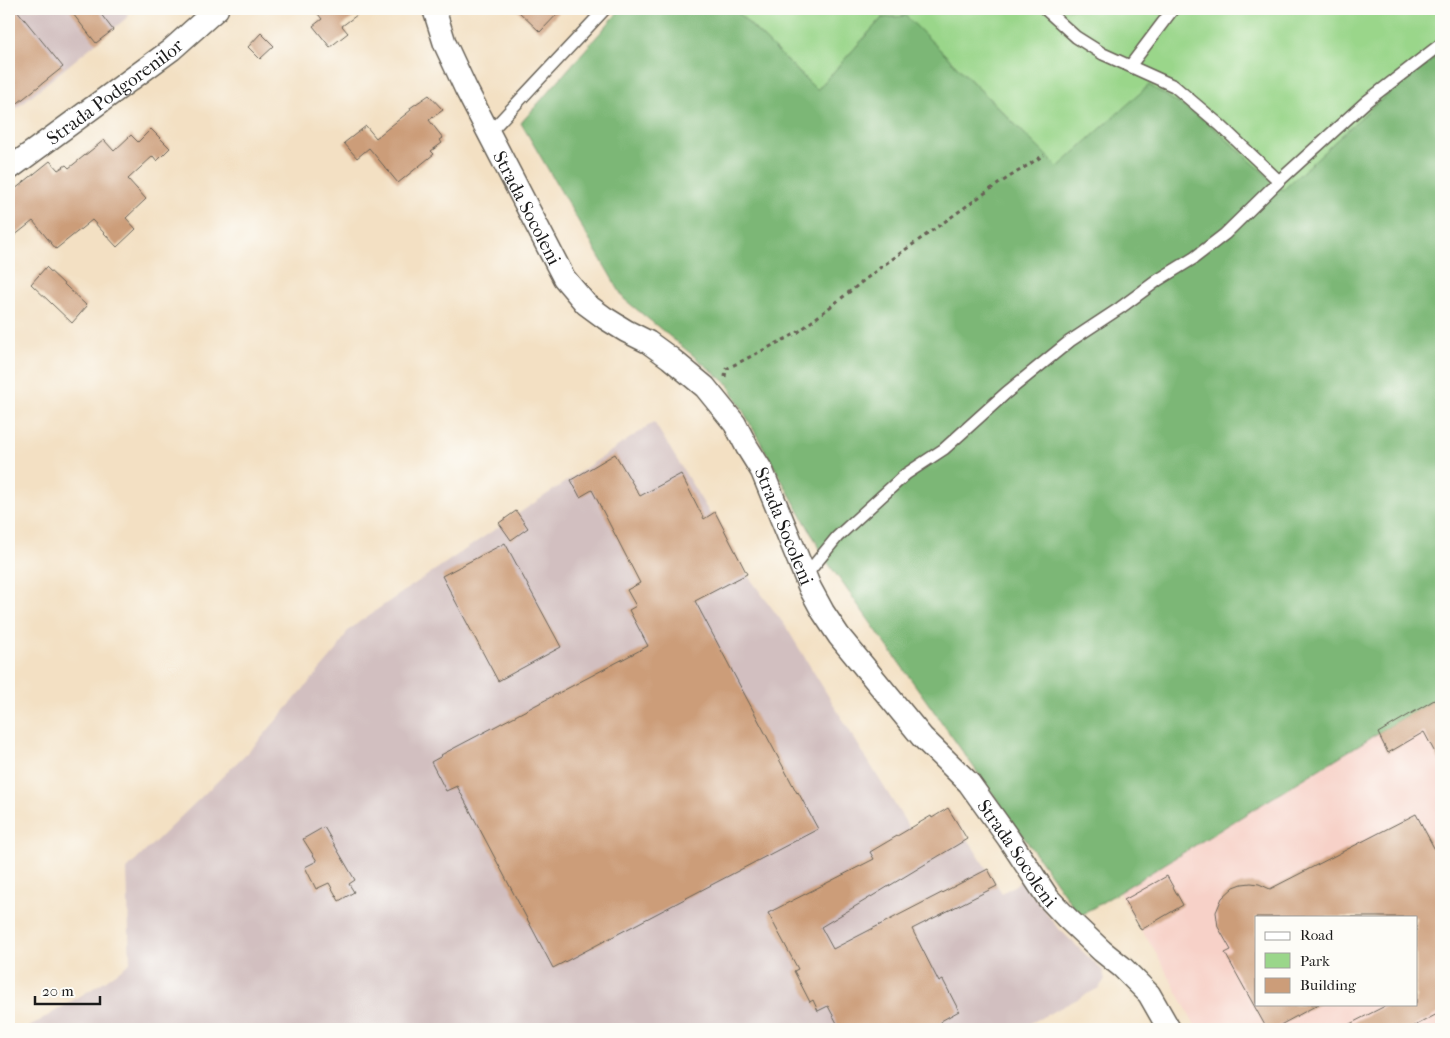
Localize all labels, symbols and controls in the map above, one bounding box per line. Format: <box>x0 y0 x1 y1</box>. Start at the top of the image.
street label: Strada Podgorenilor <box>43 34 189 150</box>
street label: Strada Socoleni <box>488 147 565 269</box>
street label: Strada Socoleni <box>750 464 818 589</box>
street label: Strada Socoleni <box>972 796 1061 913</box>
legend <box>1255 916 1418 1006</box>
text: Road <box>1300 926 1334 944</box>
text: Park <box>1300 952 1330 970</box>
scale bar <box>35 973 100 1005</box>
text: Building <box>1300 976 1357 994</box>
text: 20 m <box>42 982 74 1000</box>

